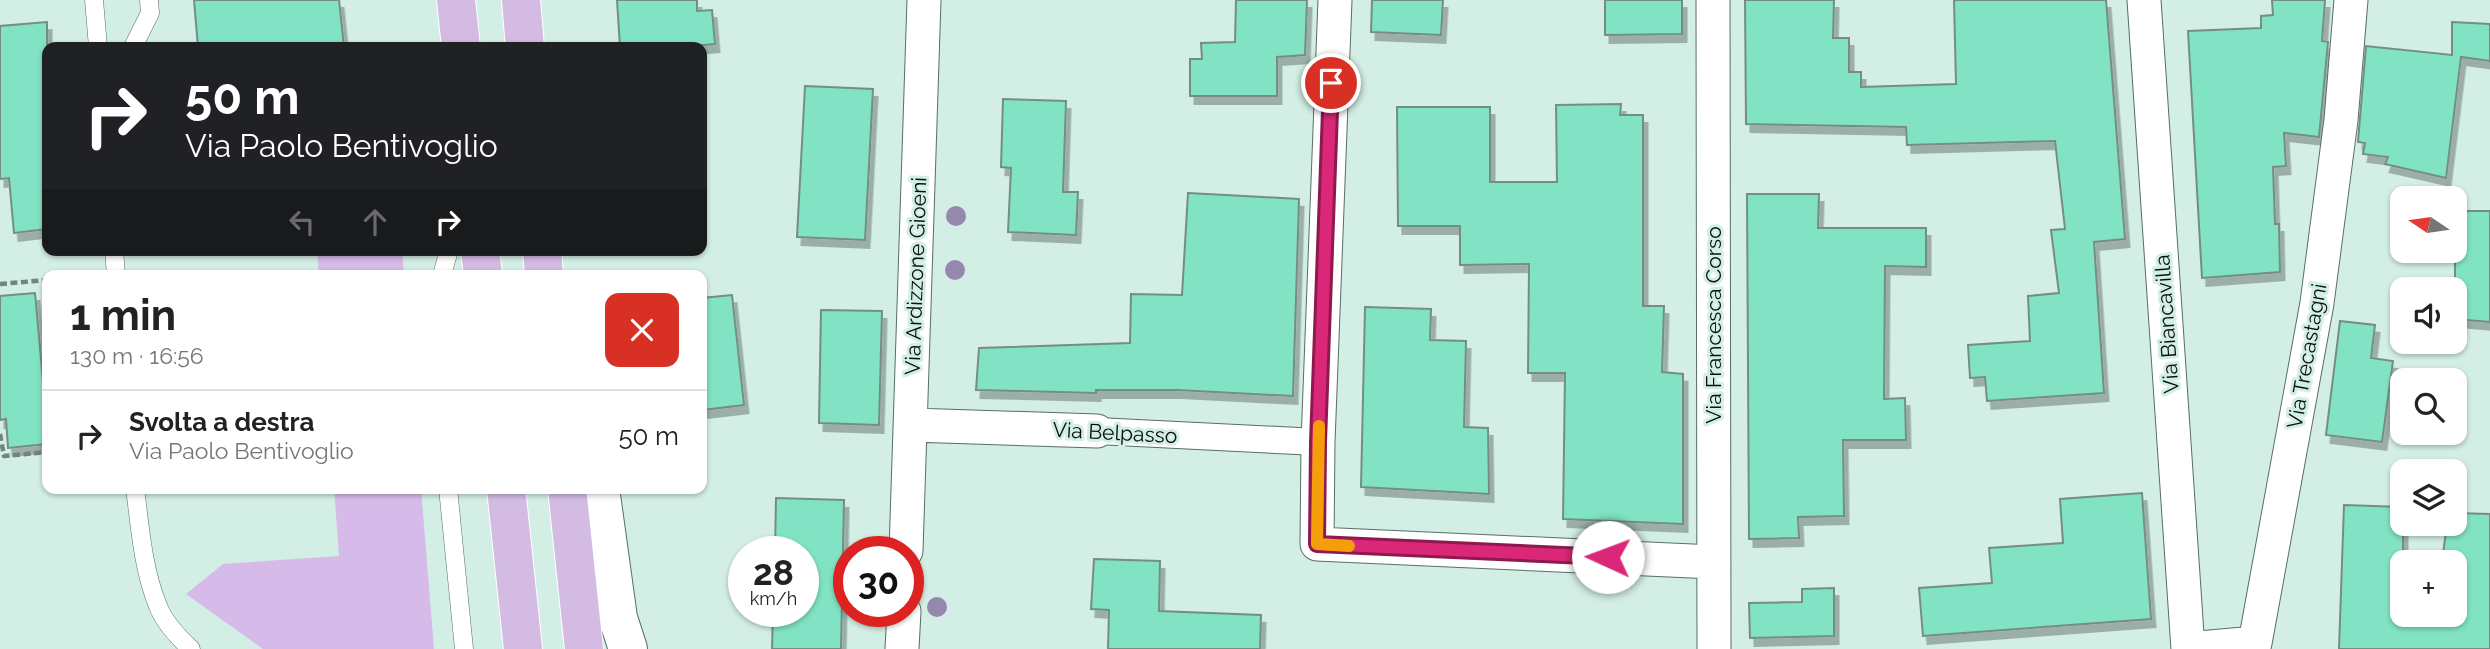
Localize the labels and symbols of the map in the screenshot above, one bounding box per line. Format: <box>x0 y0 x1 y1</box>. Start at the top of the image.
pin <box>1301 53 1361 113</box>
street label: Via Ardizzone Gioeni <box>900 177 931 375</box>
north arrow <box>2390 186 2468 262</box>
street label: Via Francesca Corso <box>1701 226 1726 424</box>
street label: Via Biancavilla <box>2149 254 2184 394</box>
street label: Via Trecastagni <box>2281 281 2332 430</box>
street label: Via Belpasso <box>1052 417 1178 448</box>
position arrow <box>1571 520 1645 594</box>
speed limit sign: 30 <box>833 536 924 627</box>

